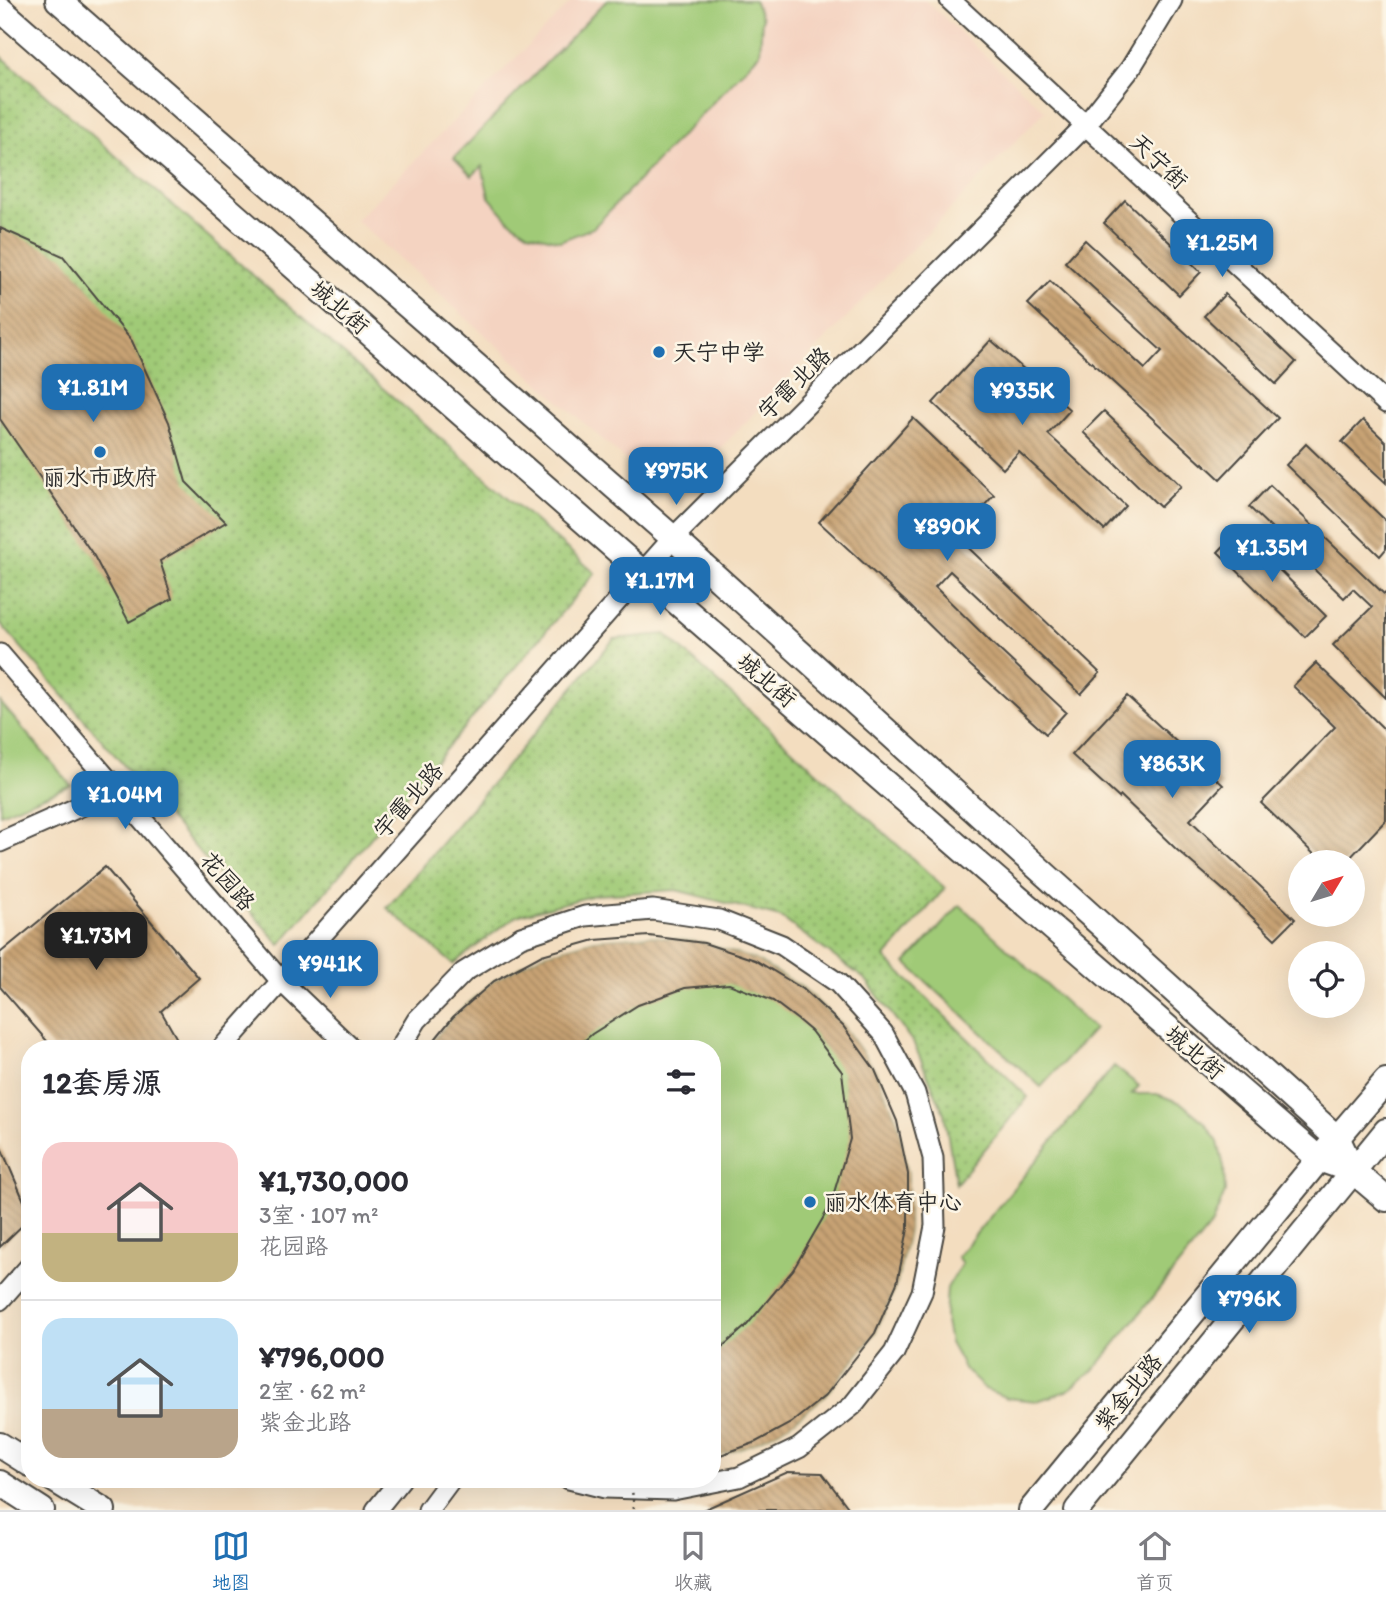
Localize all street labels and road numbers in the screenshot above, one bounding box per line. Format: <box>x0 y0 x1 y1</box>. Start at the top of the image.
street label: 天宁街 <box>1124 127 1194 195</box>
street label: 城北街 <box>305 274 375 340</box>
street label: 宇雷北路 <box>752 341 836 425</box>
street label: 城北街 <box>732 647 802 713</box>
street label: 宇雷北路 <box>367 756 449 844</box>
street label: 花园路 <box>195 846 261 916</box>
street label: 城北街 <box>1160 1019 1230 1085</box>
street label: 紫金北路 <box>1088 1347 1168 1437</box>

